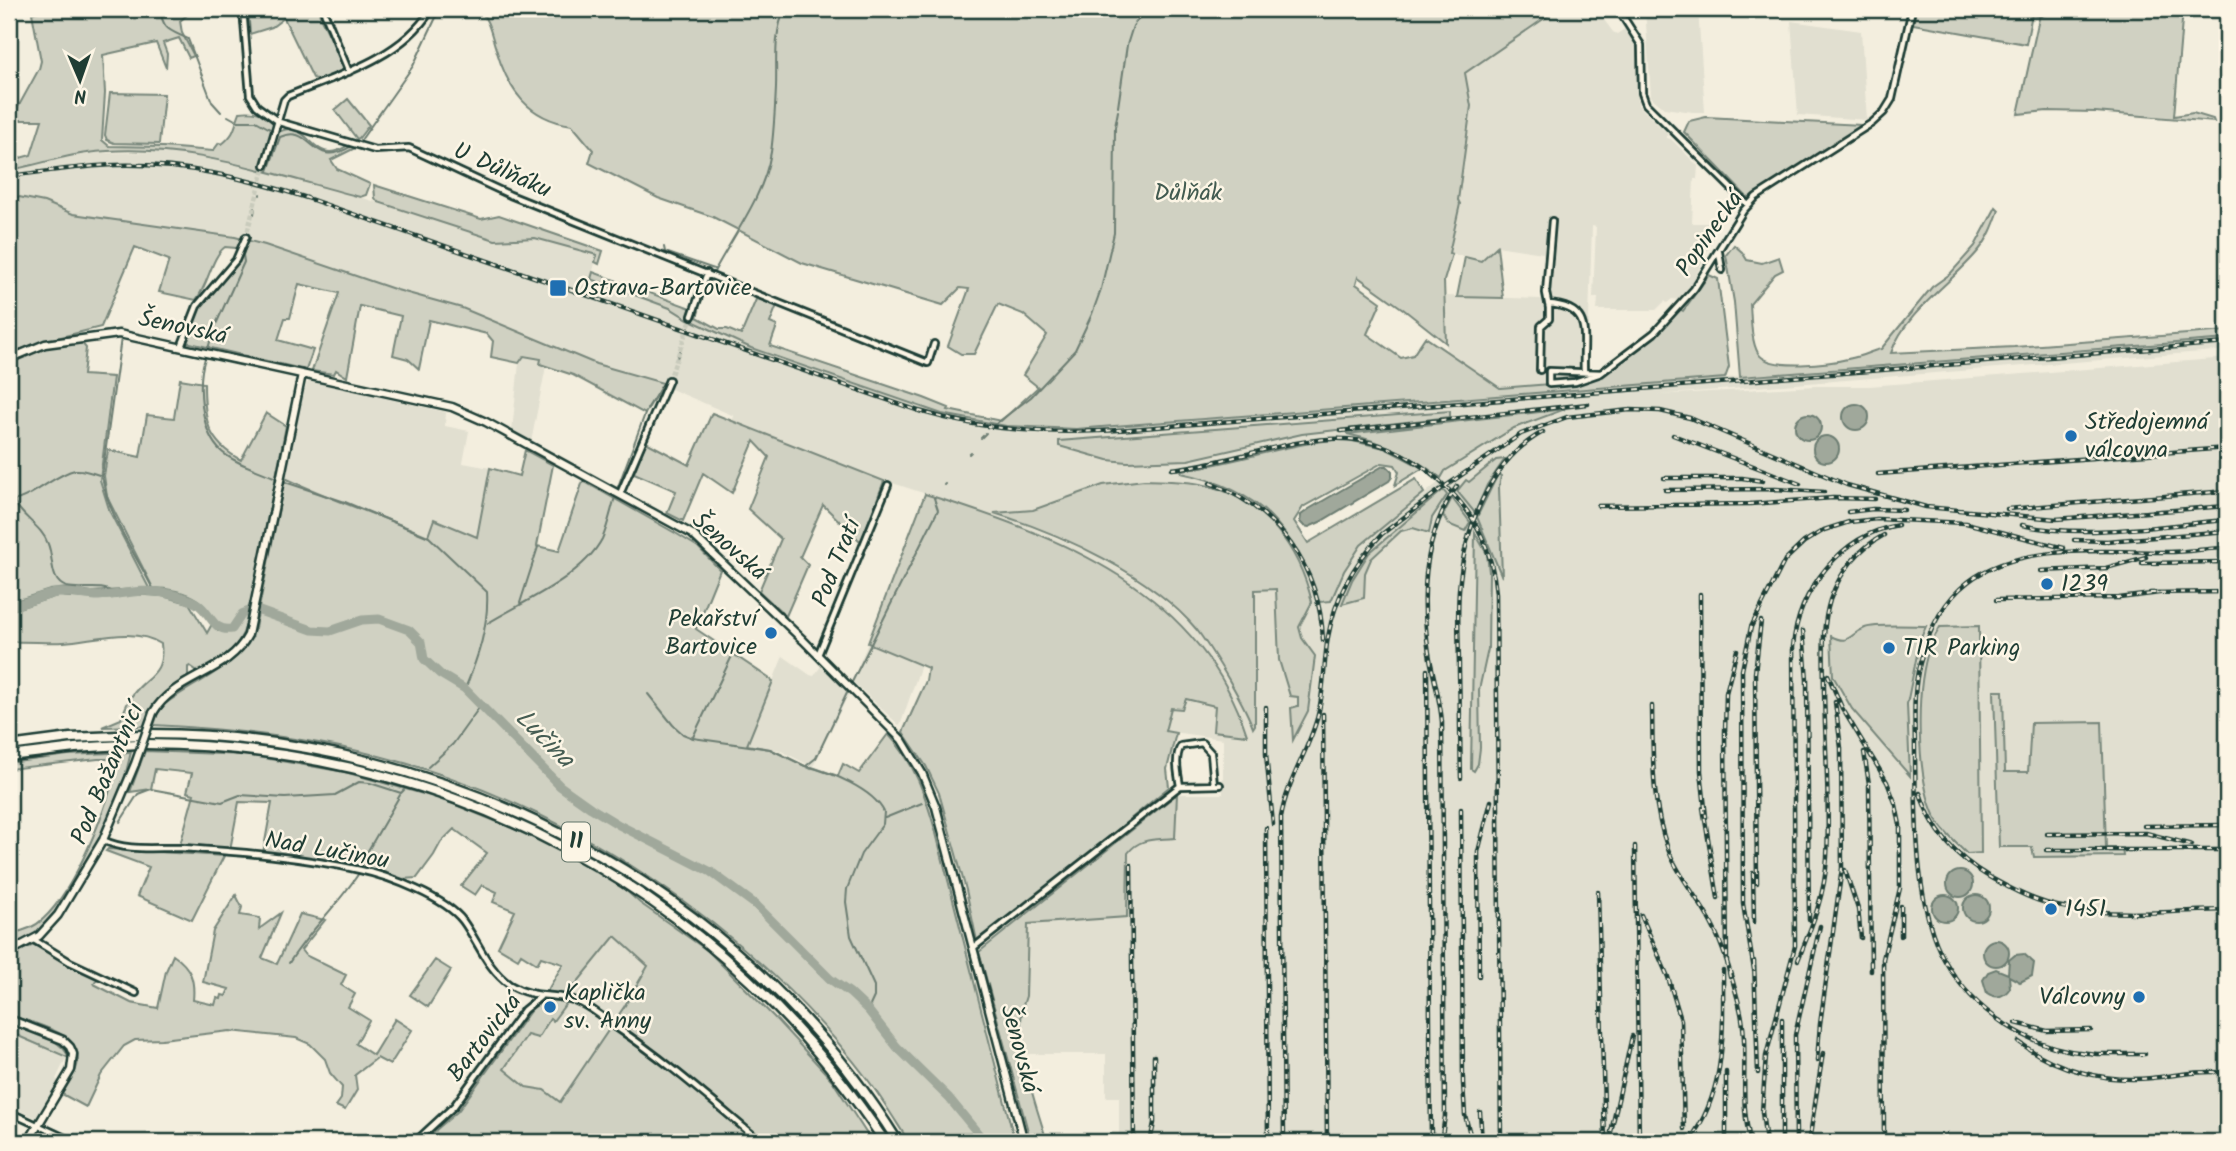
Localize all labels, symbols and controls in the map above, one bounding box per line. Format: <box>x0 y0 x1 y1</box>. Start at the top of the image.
north arrow <box>46 46 116 116</box>
text: N <box>74 80 87 110</box>
street label: U Důlňáku <box>447 132 558 210</box>
park label: Důlňák <box>1154 174 1223 213</box>
street label: Popinecká <box>1666 181 1756 285</box>
place label: Ostrava-Bartovice <box>574 269 752 308</box>
marker: Ostrava-Bartovice <box>548 278 568 298</box>
street label: Šenovská <box>135 300 234 357</box>
place label: Středojemná válcovna <box>2085 403 2211 470</box>
marker: Středojemná válcovna <box>2063 428 2079 444</box>
street label: Šenovská <box>682 503 778 593</box>
street label: Pod Tratí <box>802 510 874 613</box>
place label: 1239 <box>2061 565 2108 604</box>
marker: 1239 <box>2039 576 2055 592</box>
place label: Pekařství Bartovice <box>665 600 760 667</box>
marker: Pekařství Bartovice <box>763 625 779 641</box>
place label: TIR Parking <box>1903 629 2020 668</box>
marker: TIR Parking <box>1881 640 1897 656</box>
street label: Pod Bažantnicí <box>61 694 157 851</box>
water label: Lučina <box>504 699 585 780</box>
street label: Nad Lučinou <box>262 821 393 881</box>
road number: 11 <box>562 822 590 862</box>
place label: 1451 <box>2065 890 2106 929</box>
marker: 1451 <box>2043 901 2059 917</box>
place label: Kaplička sv. Anny <box>564 974 652 1041</box>
place label: Válcovny <box>2039 978 2126 1017</box>
street label: Bartovická <box>438 983 534 1091</box>
marker: Válcovny <box>2131 989 2147 1005</box>
marker: Kaplička sv. Anny <box>542 999 558 1015</box>
street label: Šenovská <box>989 1000 1050 1100</box>

